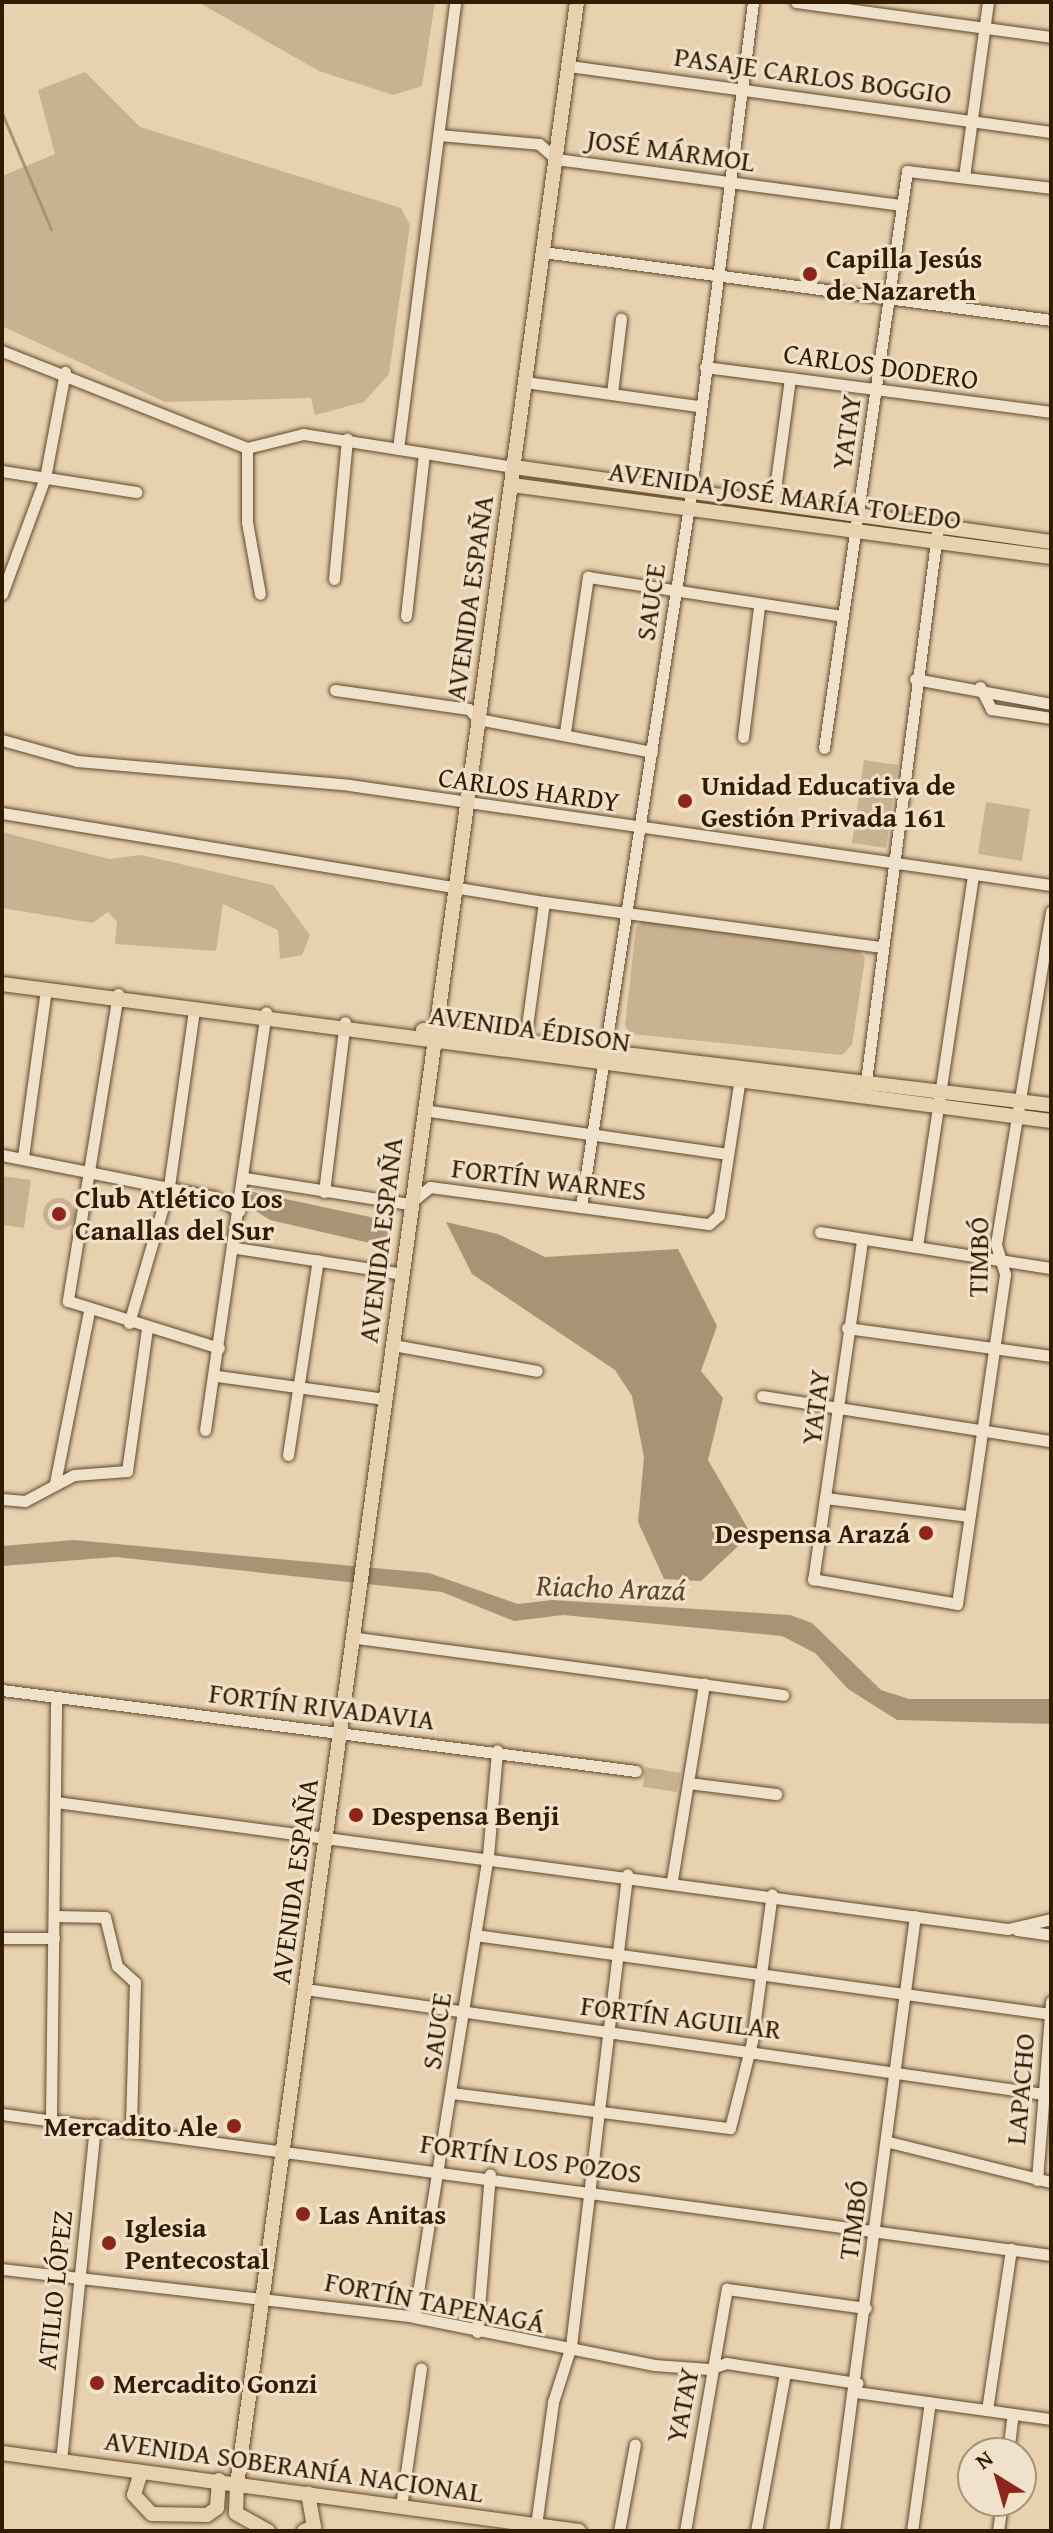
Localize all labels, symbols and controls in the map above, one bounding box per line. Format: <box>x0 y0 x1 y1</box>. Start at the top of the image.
street label: PASAJE CARLOS BOGGIO <box>672 39 954 111</box>
street label: JOSÉ MÁRMOL <box>585 122 757 178</box>
place label: Capilla Jesús de Nazareth <box>826 241 982 307</box>
marker: Capilla Jesús de Nazareth <box>801 265 819 283</box>
street label: CARLOS DODERO <box>781 336 981 396</box>
street label: YATAY <box>824 392 868 472</box>
street label: AVENIDA JOSÉ MARÍA TOLEDO <box>607 454 963 536</box>
street label: AVENIDA ESPAÑA <box>438 493 500 703</box>
street label: SAUCE <box>628 561 672 643</box>
street label: CARLOS HARDY <box>436 760 622 818</box>
place label: Unidad Educativa de Gestión Privada 161 <box>701 768 956 834</box>
marker: Unidad Educativa de Gestión Privada 161 <box>676 792 694 810</box>
street label: AVENIDA ÉDISON <box>427 997 633 1059</box>
street label: AVENIDA ESPAÑA <box>351 1135 409 1345</box>
street label: FORTÍN WARNES <box>450 1150 648 1208</box>
place label: Club Atlético Los Canallas del Sur <box>75 1181 283 1247</box>
marker: Club Atlético Los Canallas del Sur <box>50 1205 68 1223</box>
street label: TIMBÓ <box>961 1217 995 1297</box>
street label: YATAY <box>794 1367 836 1447</box>
place label: Despensa Arazá <box>715 1516 910 1550</box>
marker: Despensa Arazá <box>917 1524 935 1542</box>
water label: Riacho Arazá <box>536 1566 686 1608</box>
street label: FORTÍN RIVADAVIA <box>207 1675 437 1737</box>
street label: AVENIDA ESPAÑA <box>263 1776 325 1986</box>
place label: Despensa Benji <box>372 1798 559 1832</box>
marker: Despensa Benji <box>347 1806 365 1824</box>
street label: FORTÍN AGUILAR <box>579 1988 783 2046</box>
street label: SAUCE <box>414 1990 458 2072</box>
street label: LAPACHO <box>998 2032 1042 2146</box>
place label: Mercadito Ale <box>44 2109 218 2143</box>
marker: Mercadito Ale <box>225 2117 243 2135</box>
street label: FORTÍN LOS POZOS <box>418 2126 644 2190</box>
street label: TIMBÓ <box>831 2178 875 2262</box>
place label: Las Anitas <box>319 2197 446 2231</box>
marker: Las Anitas <box>294 2205 312 2223</box>
street label: ATILIO LÓPEZ <box>29 2209 79 2371</box>
place label: Iglesia Pentecostal <box>125 2210 269 2276</box>
marker: Iglesia Pentecostal <box>100 2234 118 2252</box>
street label: FORTÍN TAPENAGÁ <box>322 2264 548 2340</box>
street label: YATAY <box>658 2365 706 2445</box>
place label: Mercadito Gonzi <box>113 2366 317 2400</box>
marker: Mercadito Gonzi <box>88 2374 106 2392</box>
street label: AVENIDA SOBERANÍA NACIONAL <box>102 2423 486 2509</box>
north arrow <box>957 2437 1037 2517</box>
text: N <box>968 2442 999 2477</box>

